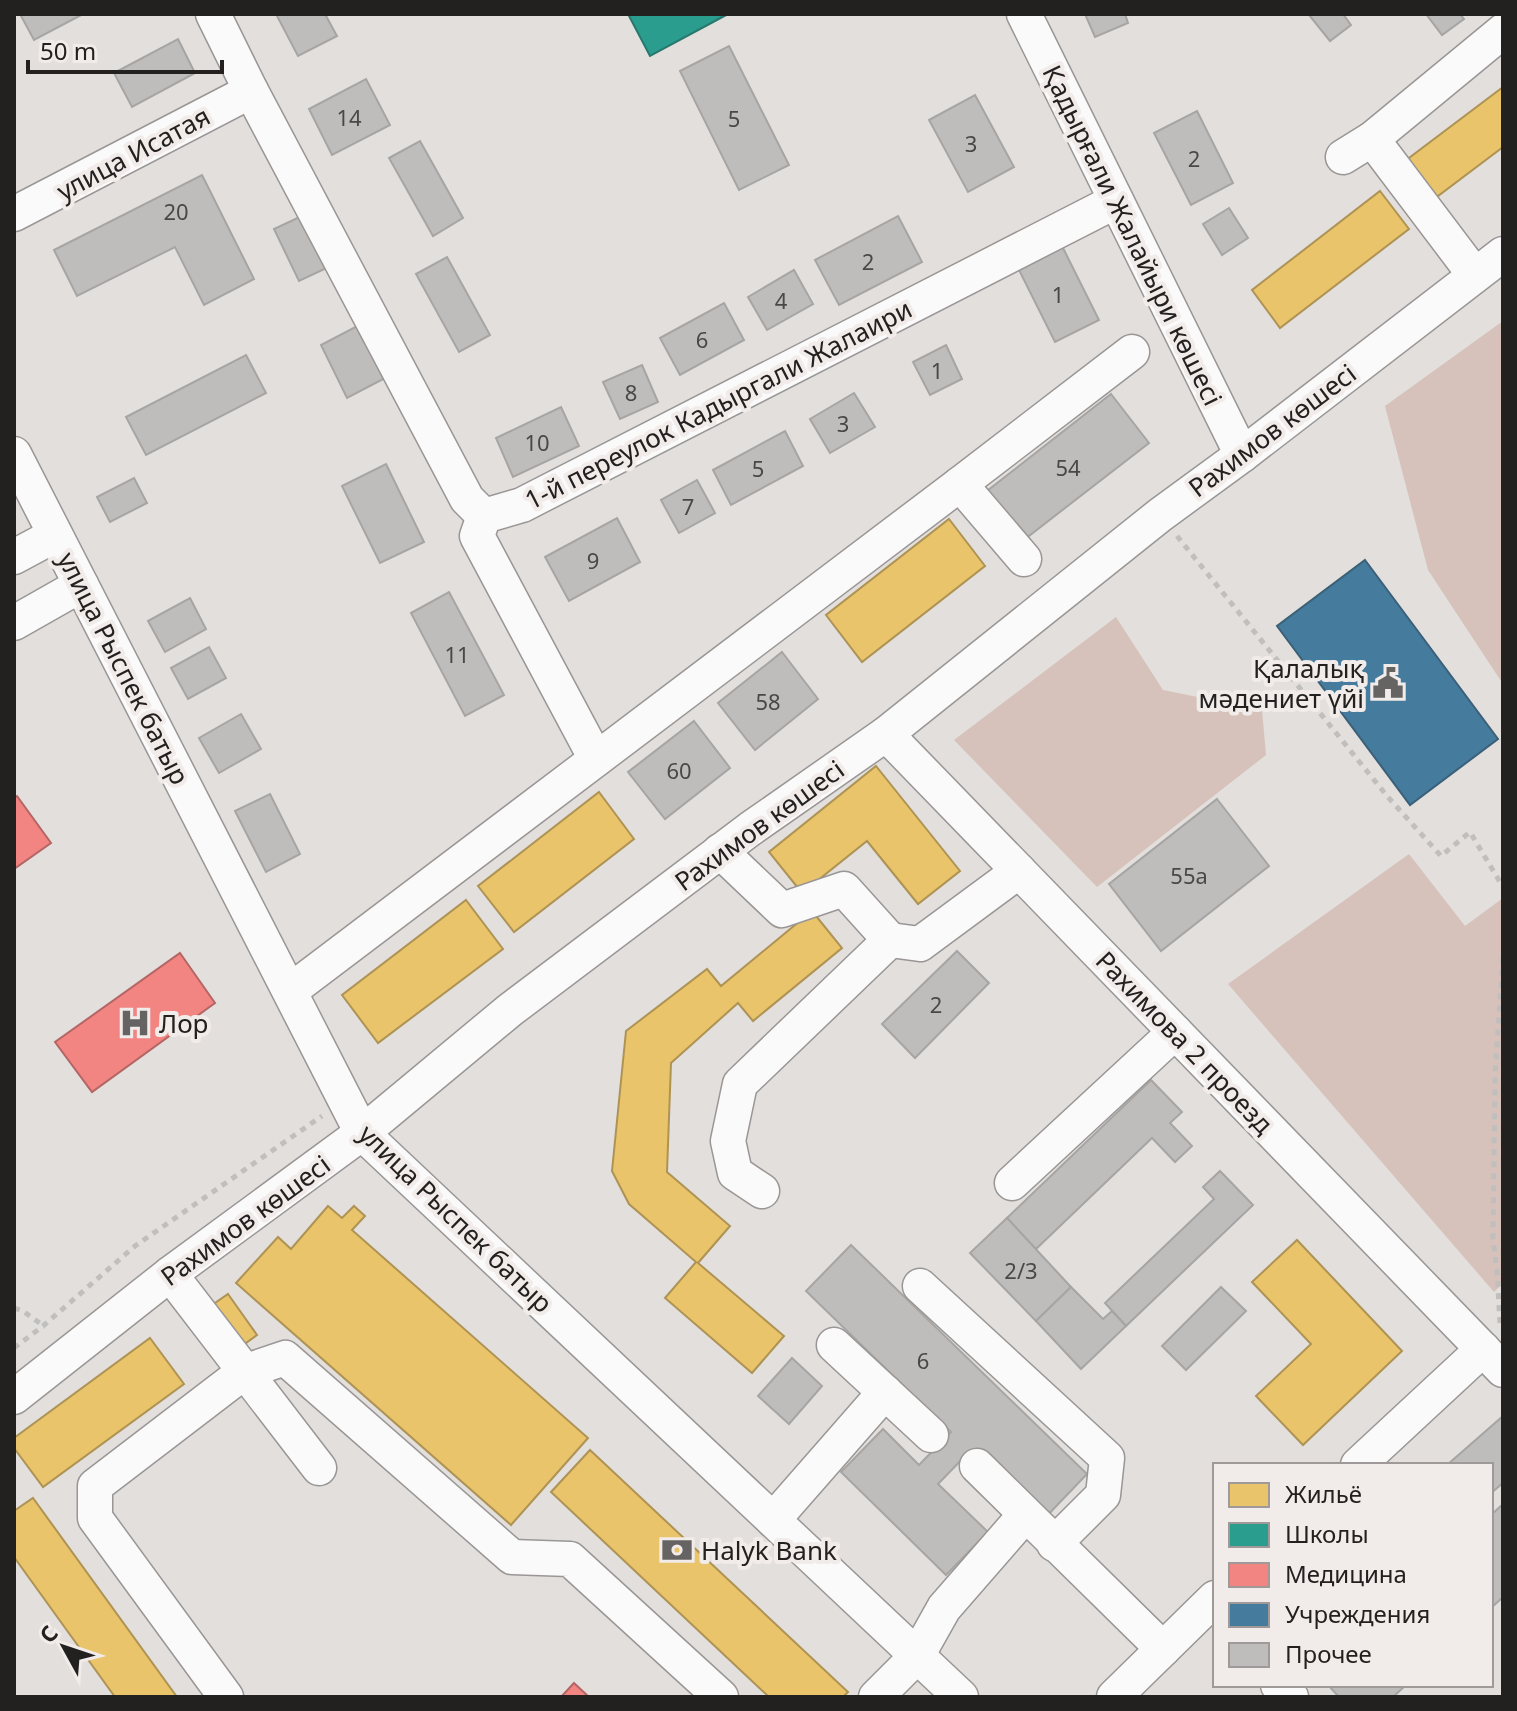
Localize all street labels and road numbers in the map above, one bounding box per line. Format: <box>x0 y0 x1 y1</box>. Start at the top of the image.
street label: Қадырғали Жалайыри көшесі <box>1035 59 1231 411</box>
street label: улица Исатая <box>50 98 216 208</box>
street label: 1-й переулок Кадыргали Жалаири <box>518 290 918 518</box>
street label: Рахимов көшесі <box>1181 355 1363 505</box>
street label: улица Рыспек батыр <box>50 545 198 791</box>
street label: Рахимов көшесі <box>667 751 851 899</box>
street label: Рахимова 2 проезд <box>1088 943 1282 1141</box>
street label: улица Рыспек батыр <box>351 1116 561 1320</box>
street label: Рахимов көшесі <box>153 1146 337 1294</box>

